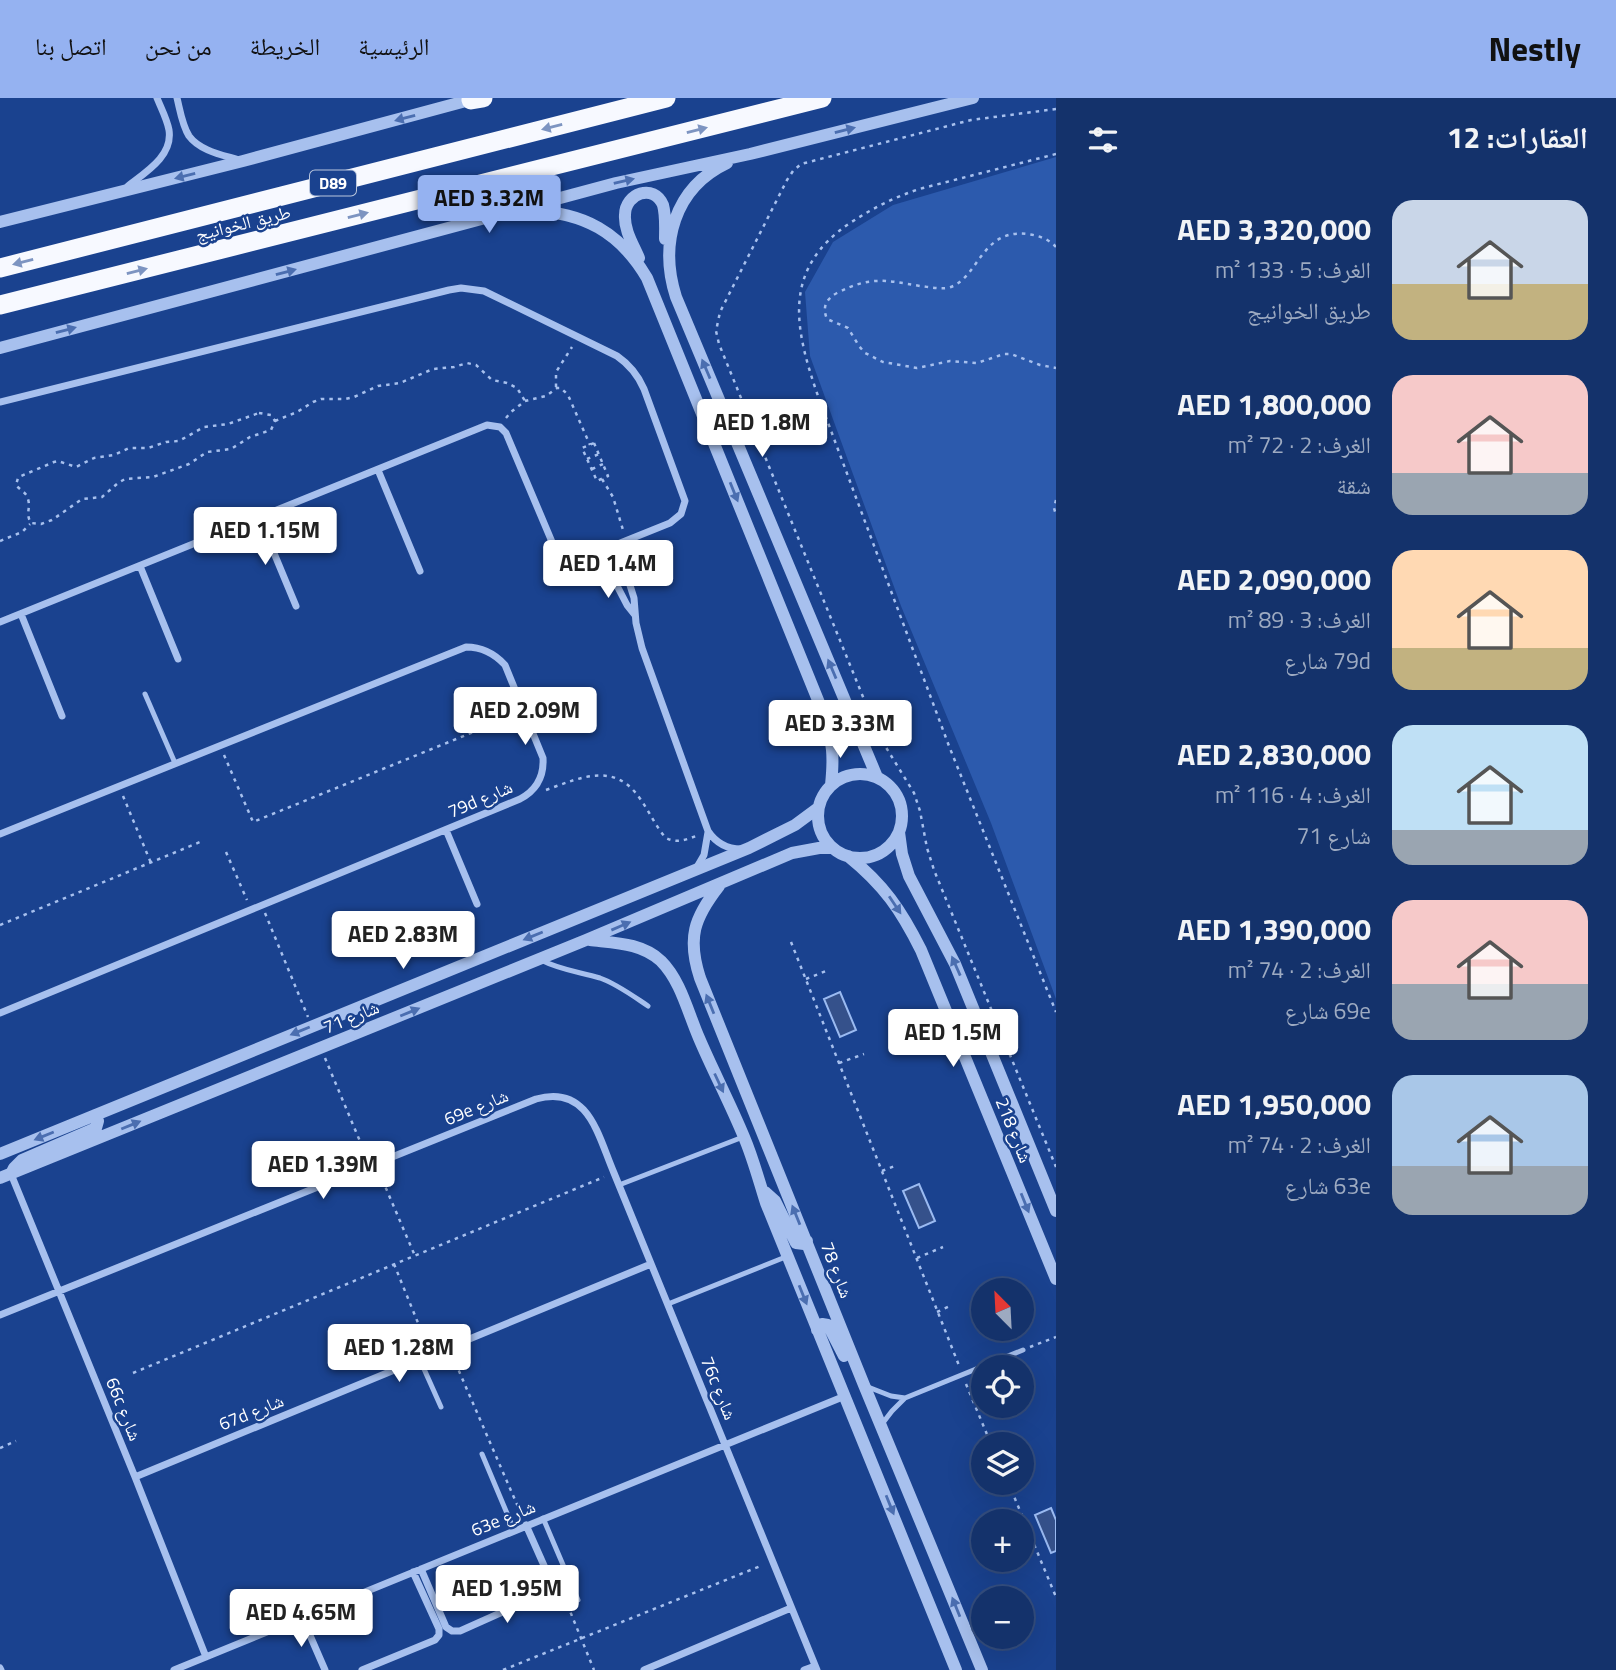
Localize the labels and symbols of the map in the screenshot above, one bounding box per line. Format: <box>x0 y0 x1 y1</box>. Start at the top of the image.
one-way arrow <box>394 113 415 123</box>
one-way arrow <box>541 122 563 133</box>
one-way arrow <box>687 124 709 135</box>
one-way arrow <box>835 124 857 135</box>
road number: D89 <box>310 170 356 195</box>
one-way arrow <box>174 171 196 182</box>
pin: AED 3.32M <box>409 176 569 235</box>
one-way arrow <box>613 176 635 187</box>
street label: طريق الخوانيج <box>193 198 293 248</box>
one-way arrow <box>347 209 369 220</box>
one-way arrow <box>12 257 34 268</box>
one-way arrow <box>127 265 149 276</box>
one-way arrow <box>275 266 297 277</box>
one-way arrow <box>56 325 77 335</box>
one-way arrow <box>700 359 712 379</box>
pin: AED 1.8M <box>690 400 834 459</box>
one-way arrow <box>728 481 739 502</box>
pin: AED 1.15M <box>185 508 345 567</box>
pin: AED 1.4M <box>536 540 680 600</box>
one-way arrow <box>826 659 838 679</box>
pin: AED 2.09M <box>445 688 605 747</box>
pin: AED 3.33M <box>760 700 920 760</box>
street label: 79d شارع <box>443 773 517 825</box>
one-way arrow <box>888 896 902 914</box>
pin: AED 2.83M <box>323 912 483 971</box>
one-way arrow <box>610 920 631 931</box>
one-way arrow <box>522 930 543 941</box>
one-way arrow <box>950 956 961 977</box>
one-way arrow <box>705 993 716 1014</box>
street label: شارع 71 <box>319 994 383 1040</box>
one-way arrow <box>400 1006 421 1017</box>
pin: AED 1.5M <box>881 1010 1025 1069</box>
one-way arrow <box>290 1025 310 1037</box>
one-way arrow <box>714 1073 725 1093</box>
street label: 69e شارع <box>440 1082 512 1132</box>
street label: شارع 218 <box>989 1093 1039 1167</box>
one-way arrow <box>121 1119 142 1130</box>
one-way arrow <box>34 1130 54 1142</box>
pin: AED 1.39M <box>243 1142 403 1201</box>
one-way arrow <box>1020 1192 1031 1213</box>
one-way arrow <box>791 1204 802 1225</box>
street label: شارع 78 <box>814 1238 860 1302</box>
north arrow <box>971 1278 1034 1340</box>
one-way arrow <box>798 1284 809 1305</box>
pin: AED 1.28M <box>319 1324 479 1384</box>
street label: 76c شارع <box>694 1352 744 1424</box>
street label: 66c شارع <box>99 1373 149 1445</box>
street label: 67d شارع <box>214 1387 288 1437</box>
street label: 63e شارع <box>467 1493 539 1543</box>
one-way arrow <box>884 1495 895 1516</box>
pin: AED 1.95M <box>427 1566 587 1625</box>
pin: AED 4.65M <box>221 1590 381 1649</box>
one-way arrow <box>950 1596 961 1617</box>

